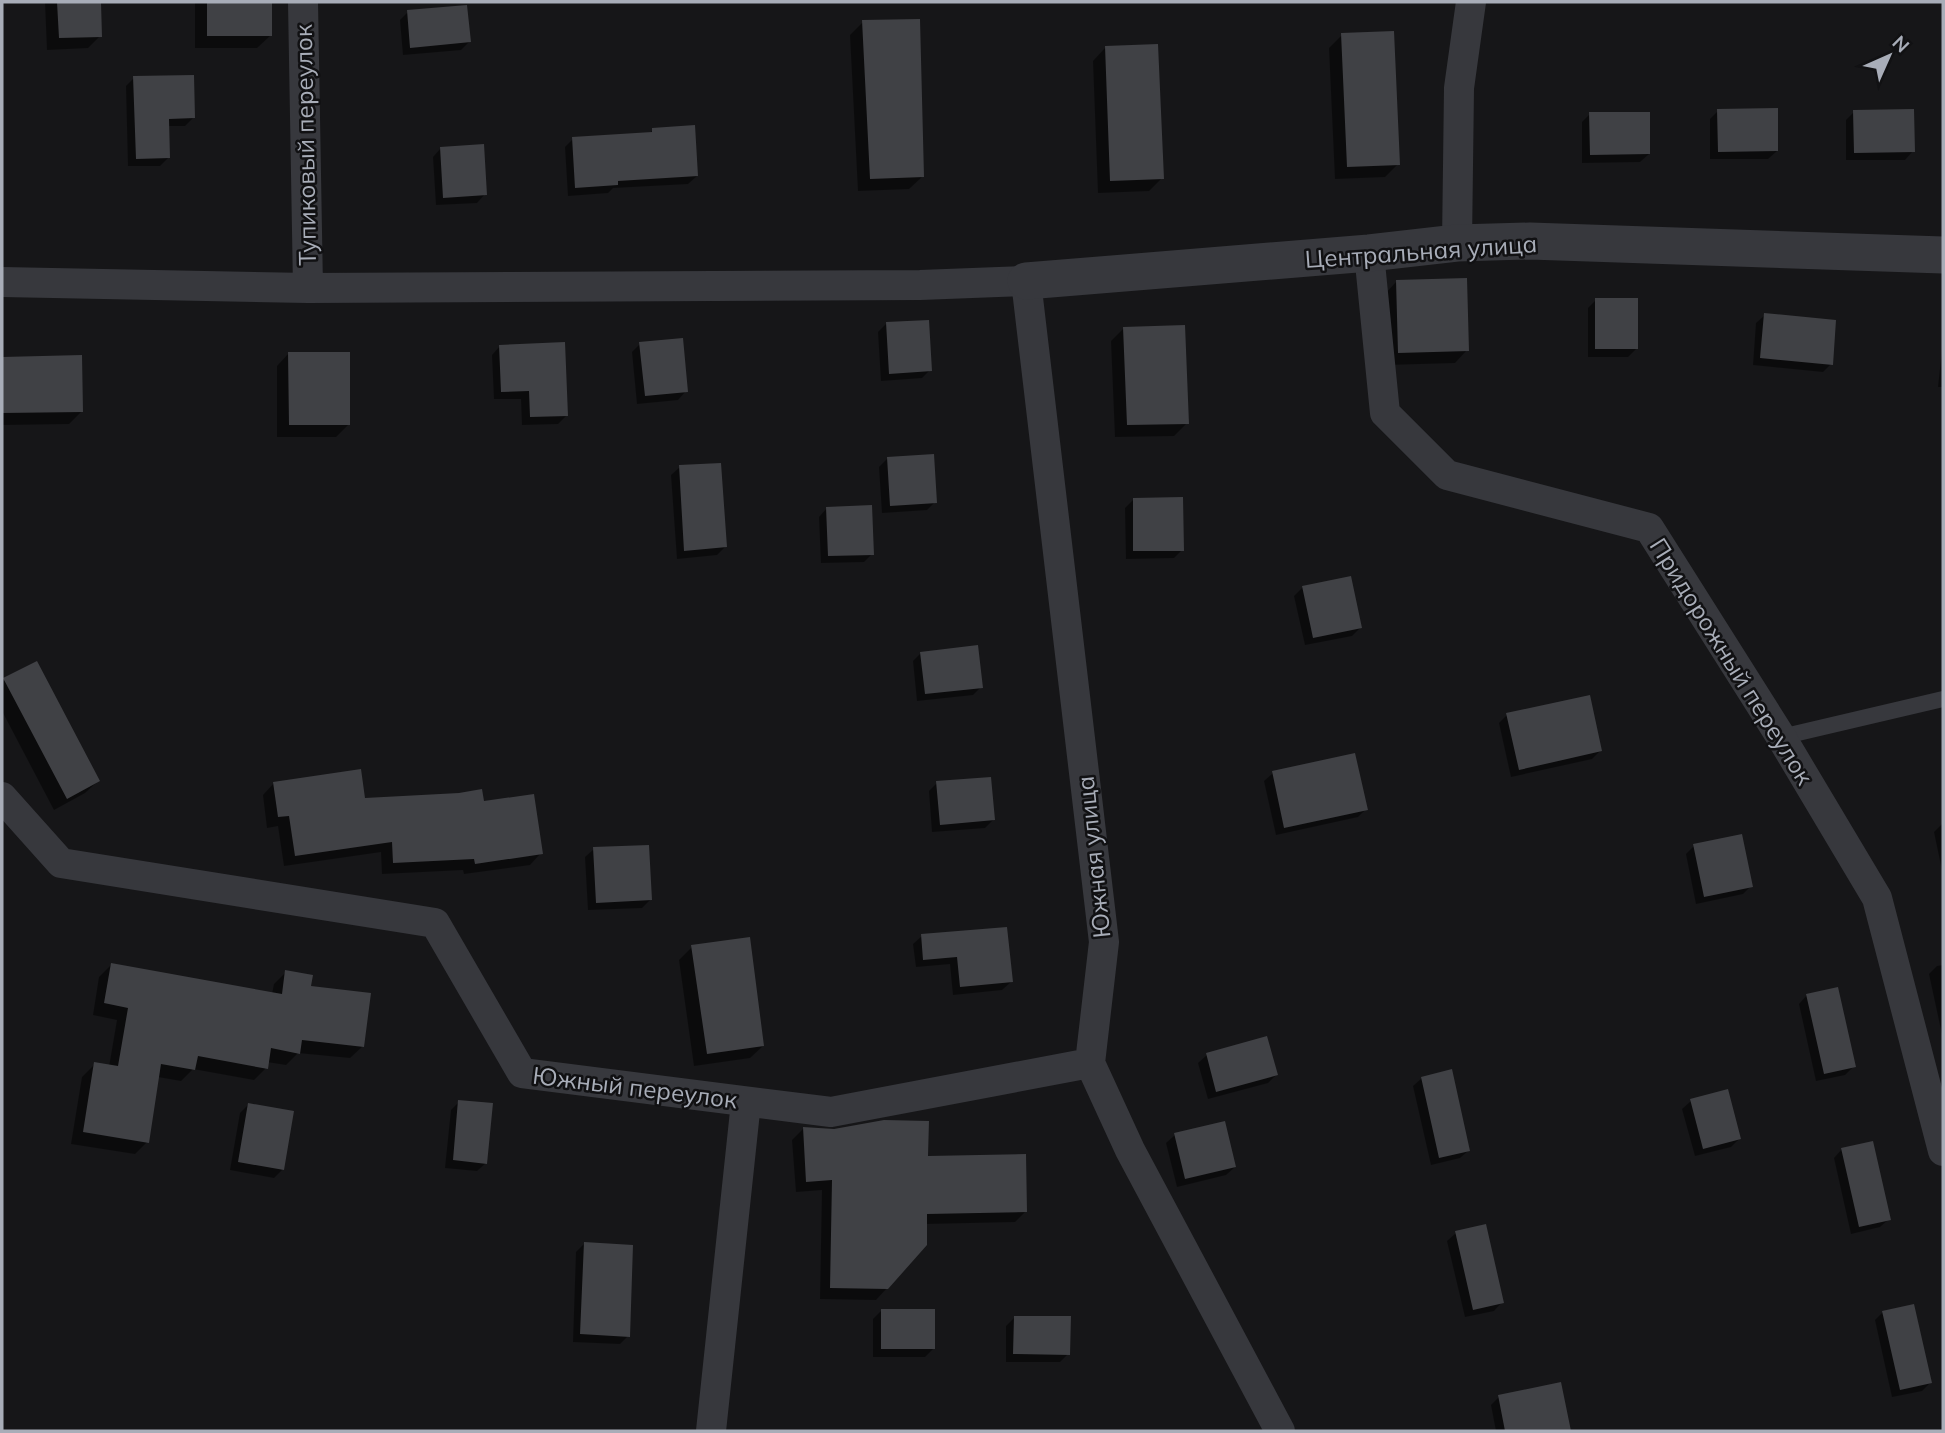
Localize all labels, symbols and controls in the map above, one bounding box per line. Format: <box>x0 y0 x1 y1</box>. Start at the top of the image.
north arrow <box>1854 21 1924 91</box>
street label: Тупиковый переулок <box>288 24 322 266</box>
text: N <box>1887 30 1915 58</box>
street label: Центральная улица <box>1304 228 1538 274</box>
street label: Придорожный переулок <box>1644 532 1820 790</box>
street label: Южная улица <box>1070 775 1116 939</box>
street label: Южный переулок <box>531 1060 739 1114</box>

